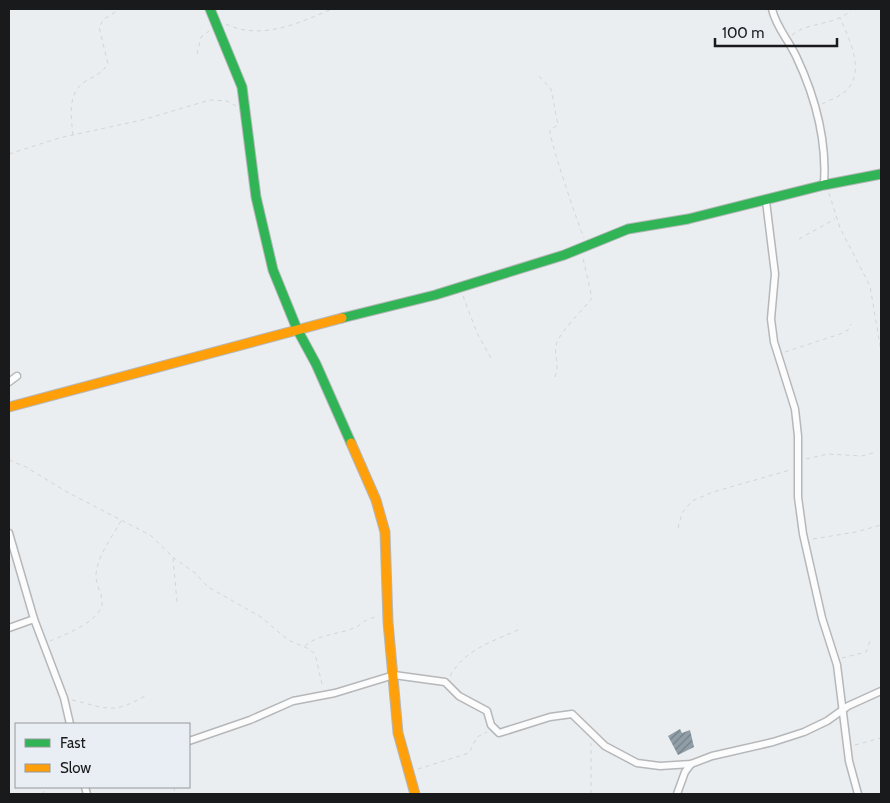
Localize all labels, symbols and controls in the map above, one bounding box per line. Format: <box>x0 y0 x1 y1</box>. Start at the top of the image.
scale bar <box>715 15 838 47</box>
text: 100 m <box>722 24 764 42</box>
legend <box>15 723 190 788</box>
text: Fast <box>60 734 85 752</box>
text: Slow <box>60 759 91 777</box>

